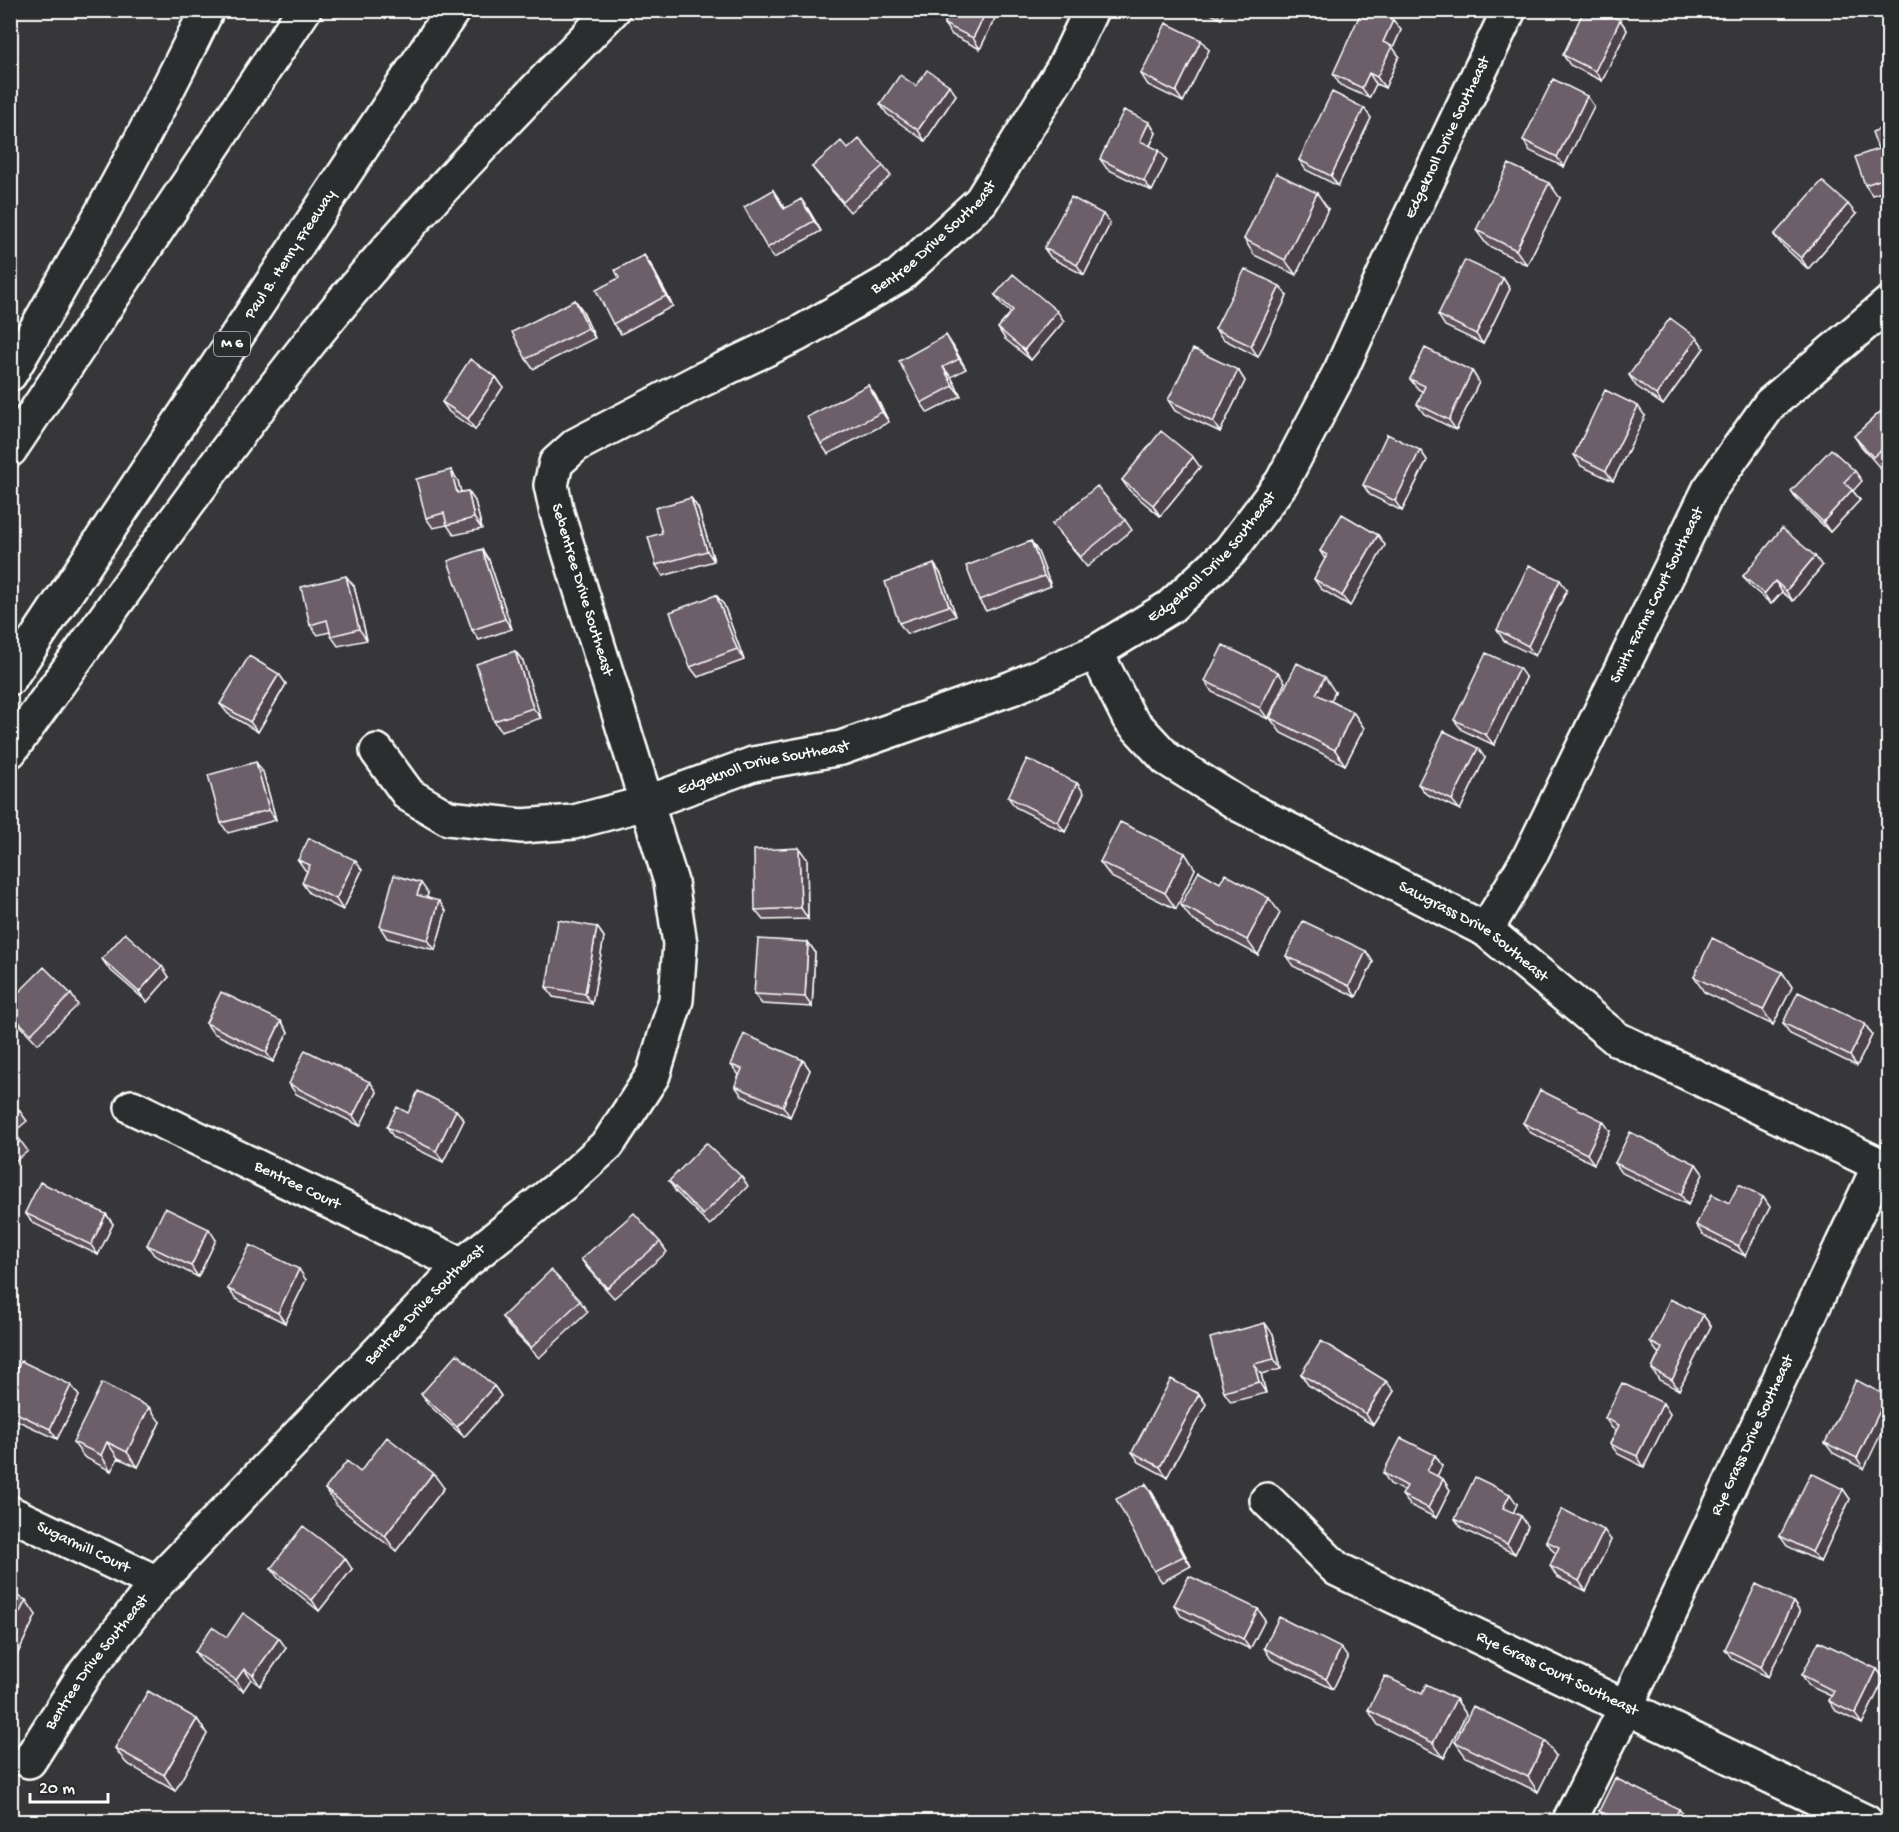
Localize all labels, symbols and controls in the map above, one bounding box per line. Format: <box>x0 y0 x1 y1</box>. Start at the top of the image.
street label: Edgeknoll Drive Southeast <box>1401 52 1495 222</box>
street label: Bentree Drive Southeast <box>867 176 1001 300</box>
street label: Paul B. Henry Freeway <box>240 186 341 324</box>
road number: M 6 <box>214 332 250 356</box>
street label: Edgeknoll Drive Southeast <box>1145 487 1281 628</box>
street label: Sebentree Drive Southeast <box>546 502 617 680</box>
street label: Smith Farms Court Southeast <box>1606 503 1709 687</box>
street label: Edgeknoll Drive Southeast <box>675 736 854 800</box>
street label: Sawgrass Drive Southeast <box>1395 877 1553 988</box>
street label: Bentree Court <box>250 1157 345 1215</box>
street label: Bentree Drive Southeast <box>360 1240 490 1370</box>
street label: Rye Grass Drive Southeast <box>1707 1351 1799 1519</box>
street label: Sugarmill Court <box>33 1518 134 1579</box>
street label: Bentree Drive Southeast <box>41 1590 154 1735</box>
street label: Rye Grass Court Southeast <box>1473 1627 1642 1722</box>
scale bar <box>30 1766 108 1804</box>
text: 20 m <box>39 1779 75 1800</box>

